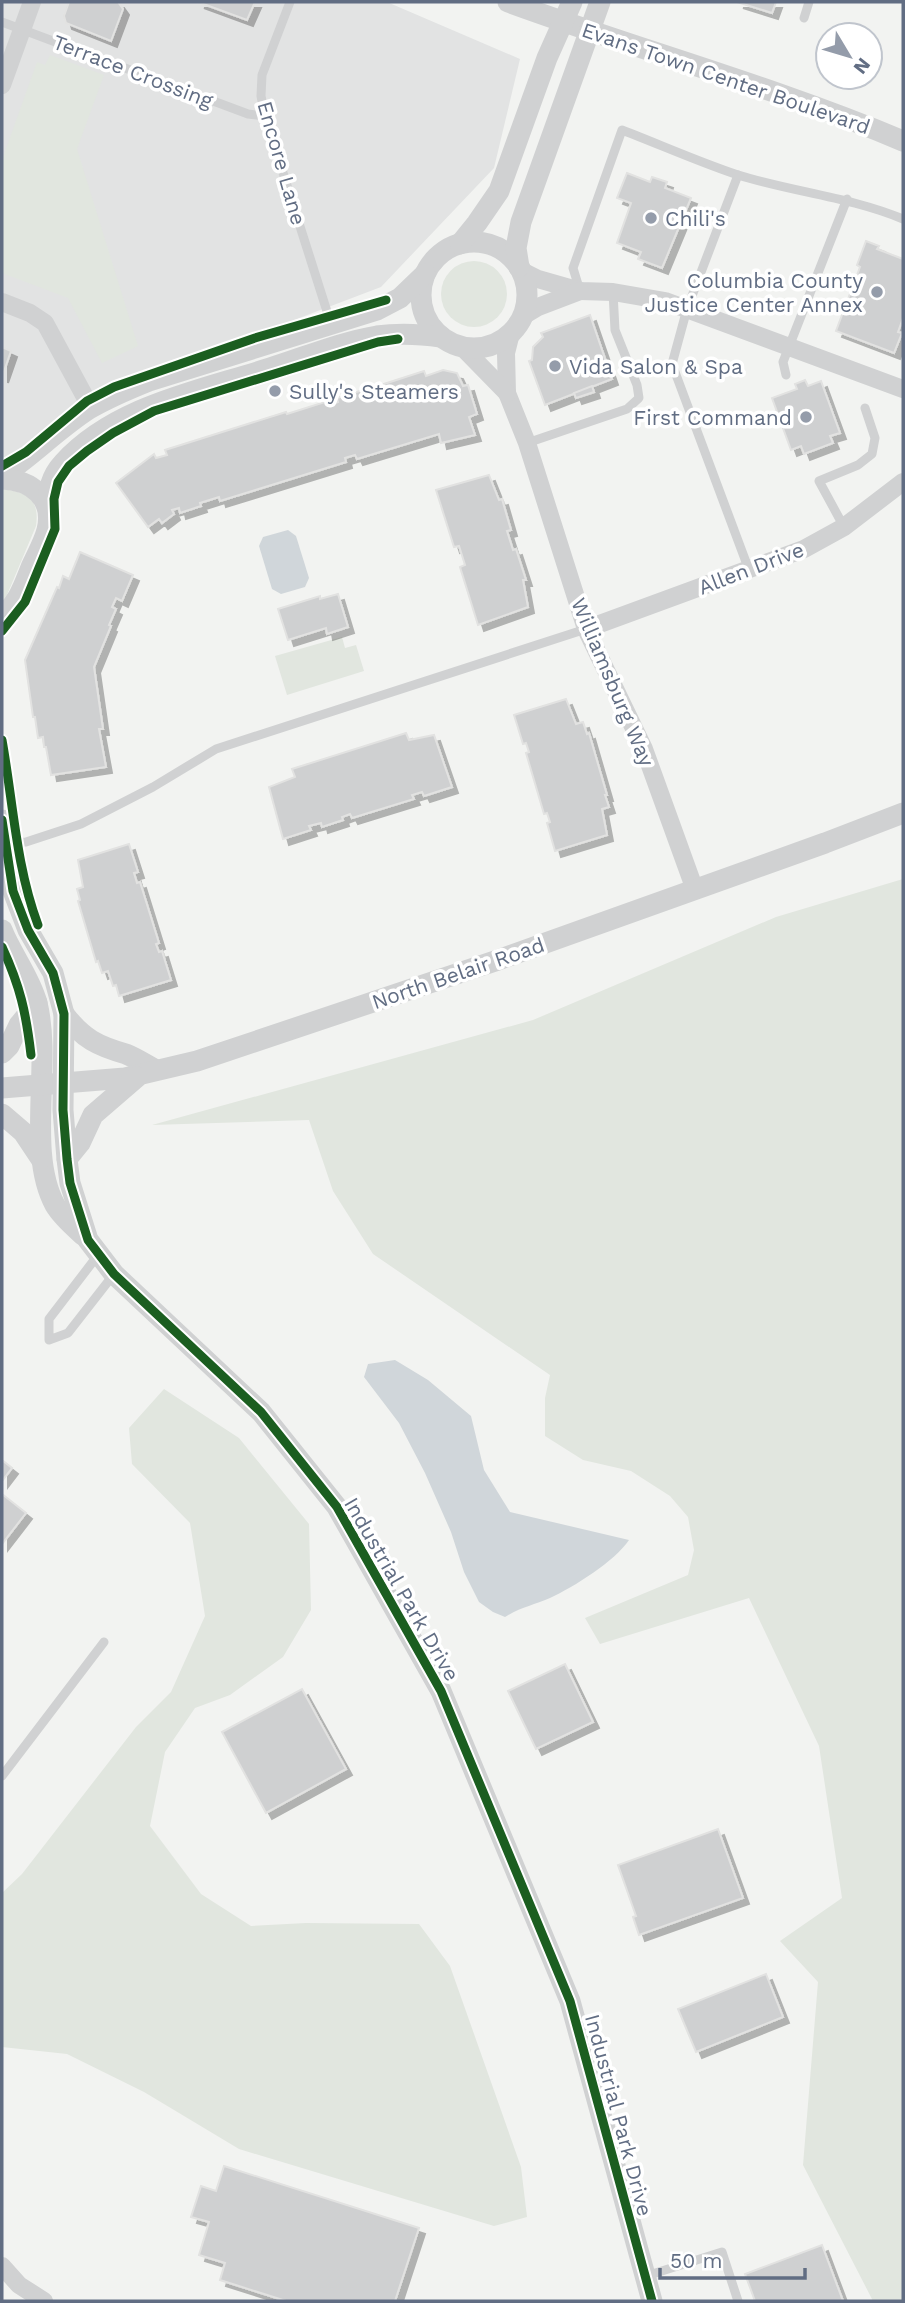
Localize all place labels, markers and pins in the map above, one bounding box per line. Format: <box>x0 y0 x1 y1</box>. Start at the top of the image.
place label: Chili's <box>665 206 726 231</box>
marker: Chili's <box>643 210 659 226</box>
place label: Columbia County Justice Center Annex <box>644 268 863 317</box>
marker: Columbia County Justice Center Annex <box>869 284 885 300</box>
place label: Vida Salon & Spa <box>569 354 743 379</box>
marker: Vida Salon & Spa <box>547 358 563 374</box>
place label: Sully's Steamers <box>289 379 459 404</box>
marker: Sully's Steamers <box>267 383 283 399</box>
place label: First Command <box>633 405 792 430</box>
marker: First Command <box>798 409 814 425</box>

